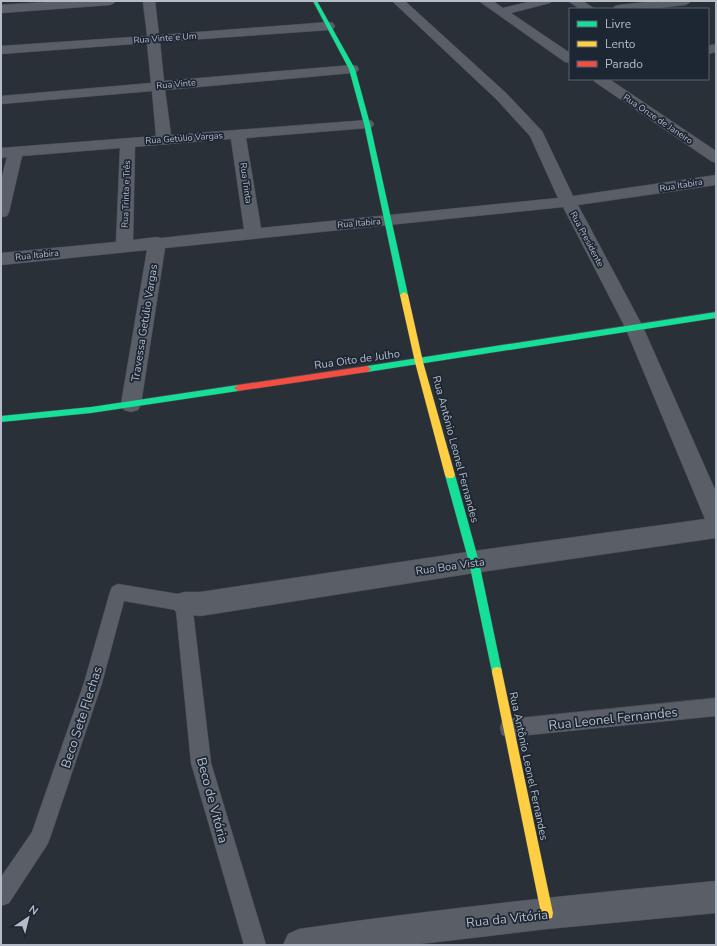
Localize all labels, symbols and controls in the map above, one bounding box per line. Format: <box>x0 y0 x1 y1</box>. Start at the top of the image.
legend <box>569 8 709 80</box>
text: Livre <box>605 16 631 32</box>
street label: Rua Vinte e Um <box>133 30 197 46</box>
text: Lento <box>605 36 636 52</box>
text: Parado <box>605 56 643 72</box>
street label: Rua Vinte <box>156 76 196 92</box>
street label: Rua Onze de Janeiro <box>621 91 695 147</box>
street label: Rua Getúlio Vargas <box>145 129 223 147</box>
street label: Rua Trinta e Três <box>119 160 133 228</box>
street label: Rua Trinta <box>237 162 255 204</box>
street label: Rua Itabira <box>658 176 704 194</box>
street label: Rua Presidente <box>567 209 607 269</box>
street label: Rua Itabira <box>337 215 381 231</box>
street label: Rua Itabira <box>15 247 60 263</box>
street label: Travessa Getúlio Vargas <box>128 263 161 383</box>
street label: Rua Oito de Julho <box>313 346 401 373</box>
street label: Rua Antônio Leonel Fernandes <box>429 374 482 524</box>
street label: Rua Boa Vista <box>415 554 486 579</box>
street label: Beco Sete Flechas <box>57 664 107 771</box>
street label: Rua Antônio Leonel Fernandes <box>505 690 552 842</box>
street label: Rua Leonel Fernandes <box>548 703 679 735</box>
street label: Beco de Vitória <box>192 755 232 845</box>
north arrow <box>8 898 48 938</box>
text: N <box>26 902 41 919</box>
street label: Rua da Vitória <box>465 906 549 932</box>

